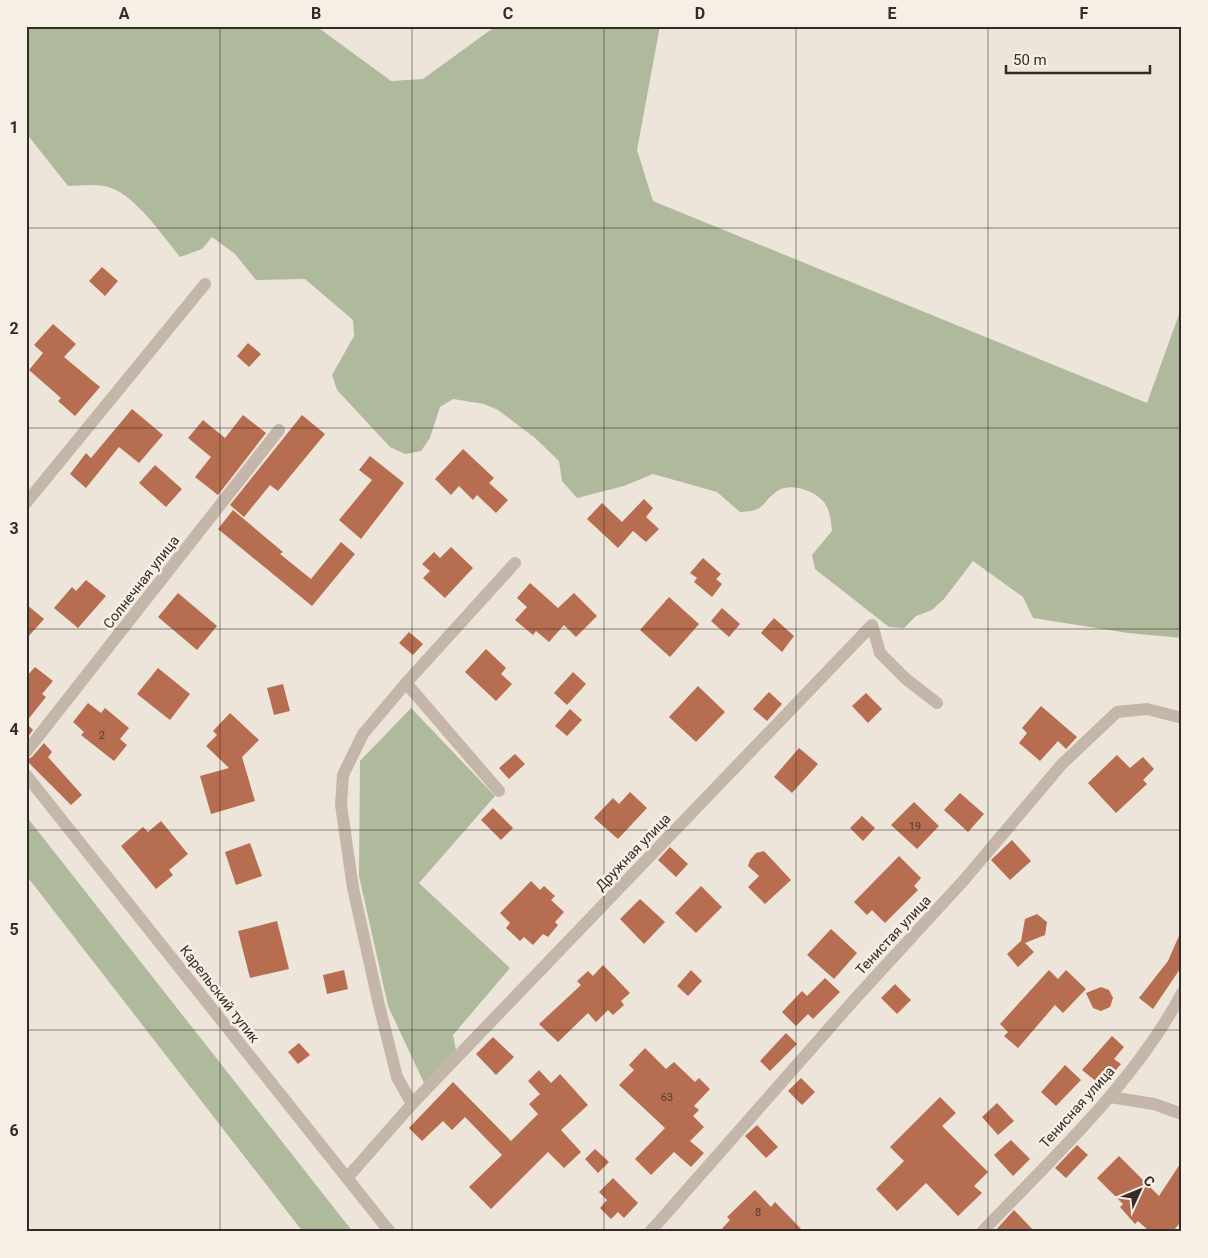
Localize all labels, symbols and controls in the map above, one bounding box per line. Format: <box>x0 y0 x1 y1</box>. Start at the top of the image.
text: A <box>119 4 130 23</box>
text: B <box>311 4 321 23</box>
text: C <box>503 4 513 23</box>
text: D <box>695 4 705 23</box>
text: E <box>888 4 897 23</box>
text: F <box>1080 4 1089 23</box>
scale bar <box>1006 42 1149 74</box>
text: 50 m <box>1013 51 1047 69</box>
text: 1 <box>9 118 19 137</box>
text: 2 <box>9 319 19 338</box>
text: 3 <box>9 519 19 538</box>
street label: Солнечная улица <box>100 532 182 632</box>
text: 4 <box>9 720 19 739</box>
house number: 2 <box>99 729 105 742</box>
street label: Дружная улица <box>592 810 674 894</box>
house number: 19 <box>909 820 921 833</box>
street label: Тенистая улица <box>852 892 934 978</box>
text: 5 <box>9 920 19 939</box>
street label: Карельский тупик <box>177 942 263 1046</box>
street label: Тенисная улица <box>1036 1063 1118 1151</box>
house number: 63 <box>661 1091 673 1104</box>
text: 6 <box>9 1121 19 1140</box>
north arrow <box>1116 1166 1166 1216</box>
text: С <box>1140 1172 1158 1190</box>
house number: 8 <box>755 1206 761 1219</box>

